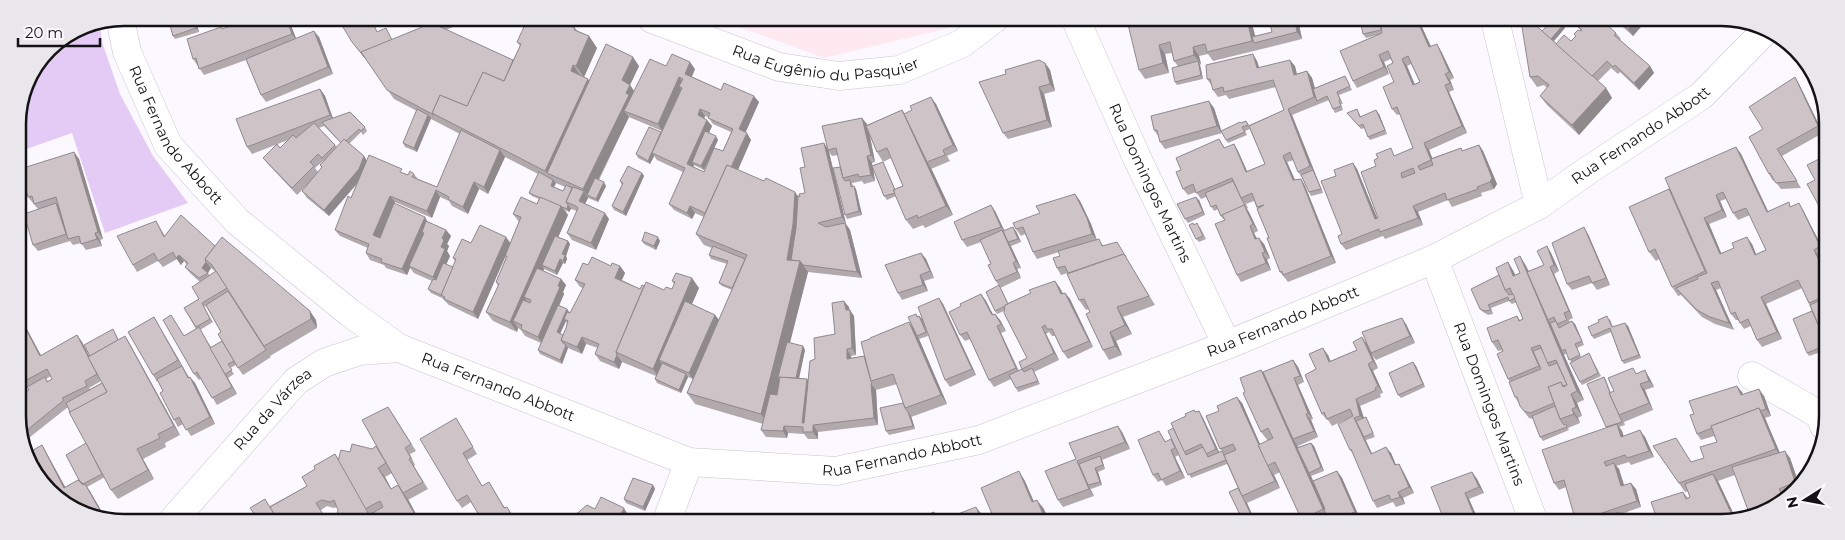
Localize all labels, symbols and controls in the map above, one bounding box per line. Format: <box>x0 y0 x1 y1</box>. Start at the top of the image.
scale bar <box>18 15 100 47</box>
text: 20 m <box>25 23 63 42</box>
street label: Rua Eugênio du Pasquier <box>730 40 922 85</box>
street label: Rua Fernando Abbott <box>125 62 227 208</box>
street label: Rua Fernando Abbott <box>1567 82 1714 188</box>
street label: Rua Domingos Martins <box>1105 100 1196 265</box>
street label: Rua Fernando Abbott <box>1204 281 1362 361</box>
street label: Rua Domingos Martins <box>1450 319 1529 488</box>
street label: Rua Fernando Abbott <box>419 348 578 425</box>
street label: Rua da Várzea <box>229 363 315 454</box>
street label: Rua Fernando Abbott <box>821 430 984 480</box>
north arrow <box>1780 475 1830 525</box>
text: N <box>1782 495 1802 510</box>

